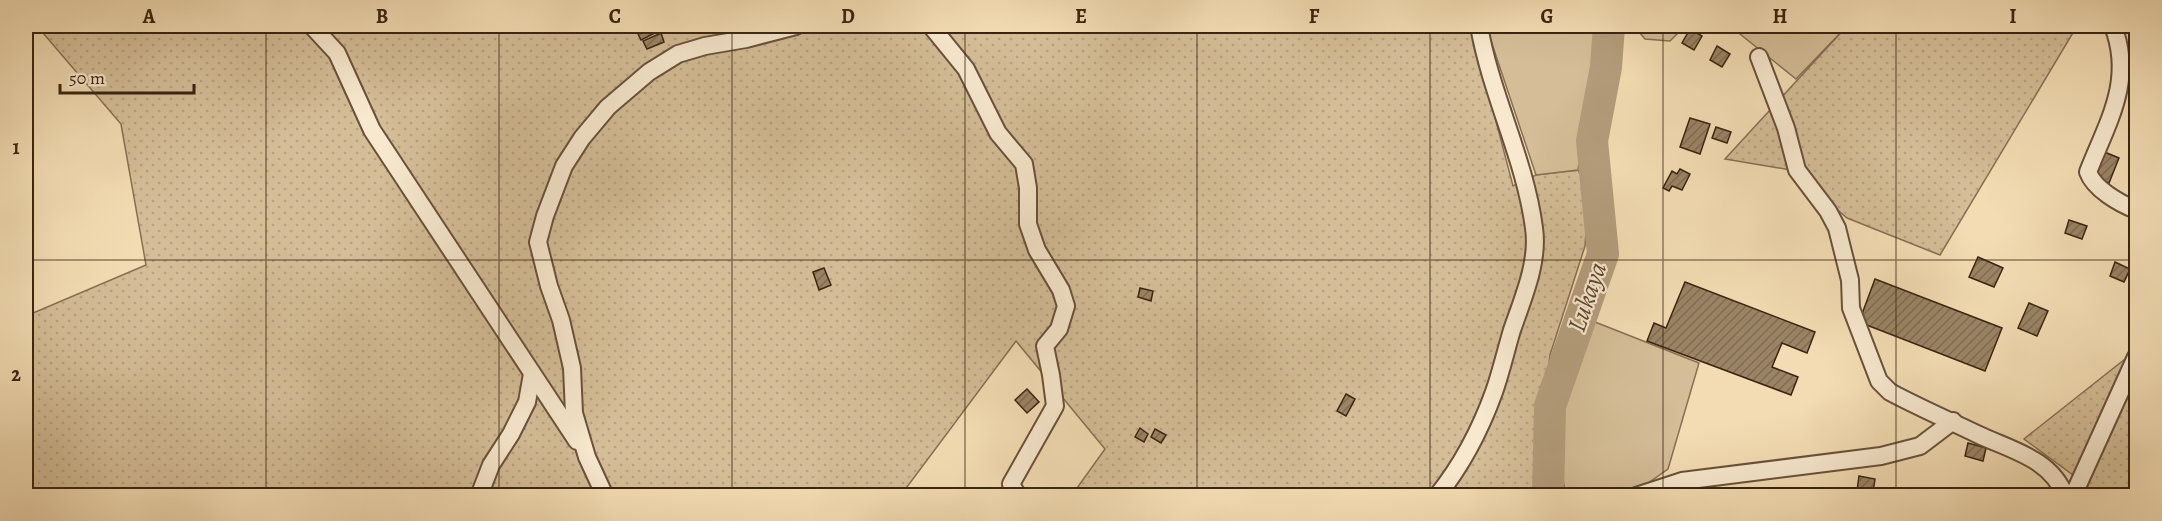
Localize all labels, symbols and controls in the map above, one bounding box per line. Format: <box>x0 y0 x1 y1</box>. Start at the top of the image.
text: A <box>142 3 156 30</box>
text: B <box>376 3 388 30</box>
text: C <box>609 3 621 30</box>
text: D <box>841 3 855 30</box>
text: E <box>1075 3 1087 30</box>
text: F <box>1309 3 1320 30</box>
text: G <box>1540 3 1554 30</box>
text: H <box>1773 3 1788 30</box>
text: I <box>2009 3 2017 30</box>
scale bar <box>60 57 194 95</box>
text: 50 m <box>69 66 105 90</box>
text: 1 <box>12 134 20 161</box>
water label: Lukaya <box>1559 258 1615 336</box>
text: 2 <box>11 361 21 388</box>

